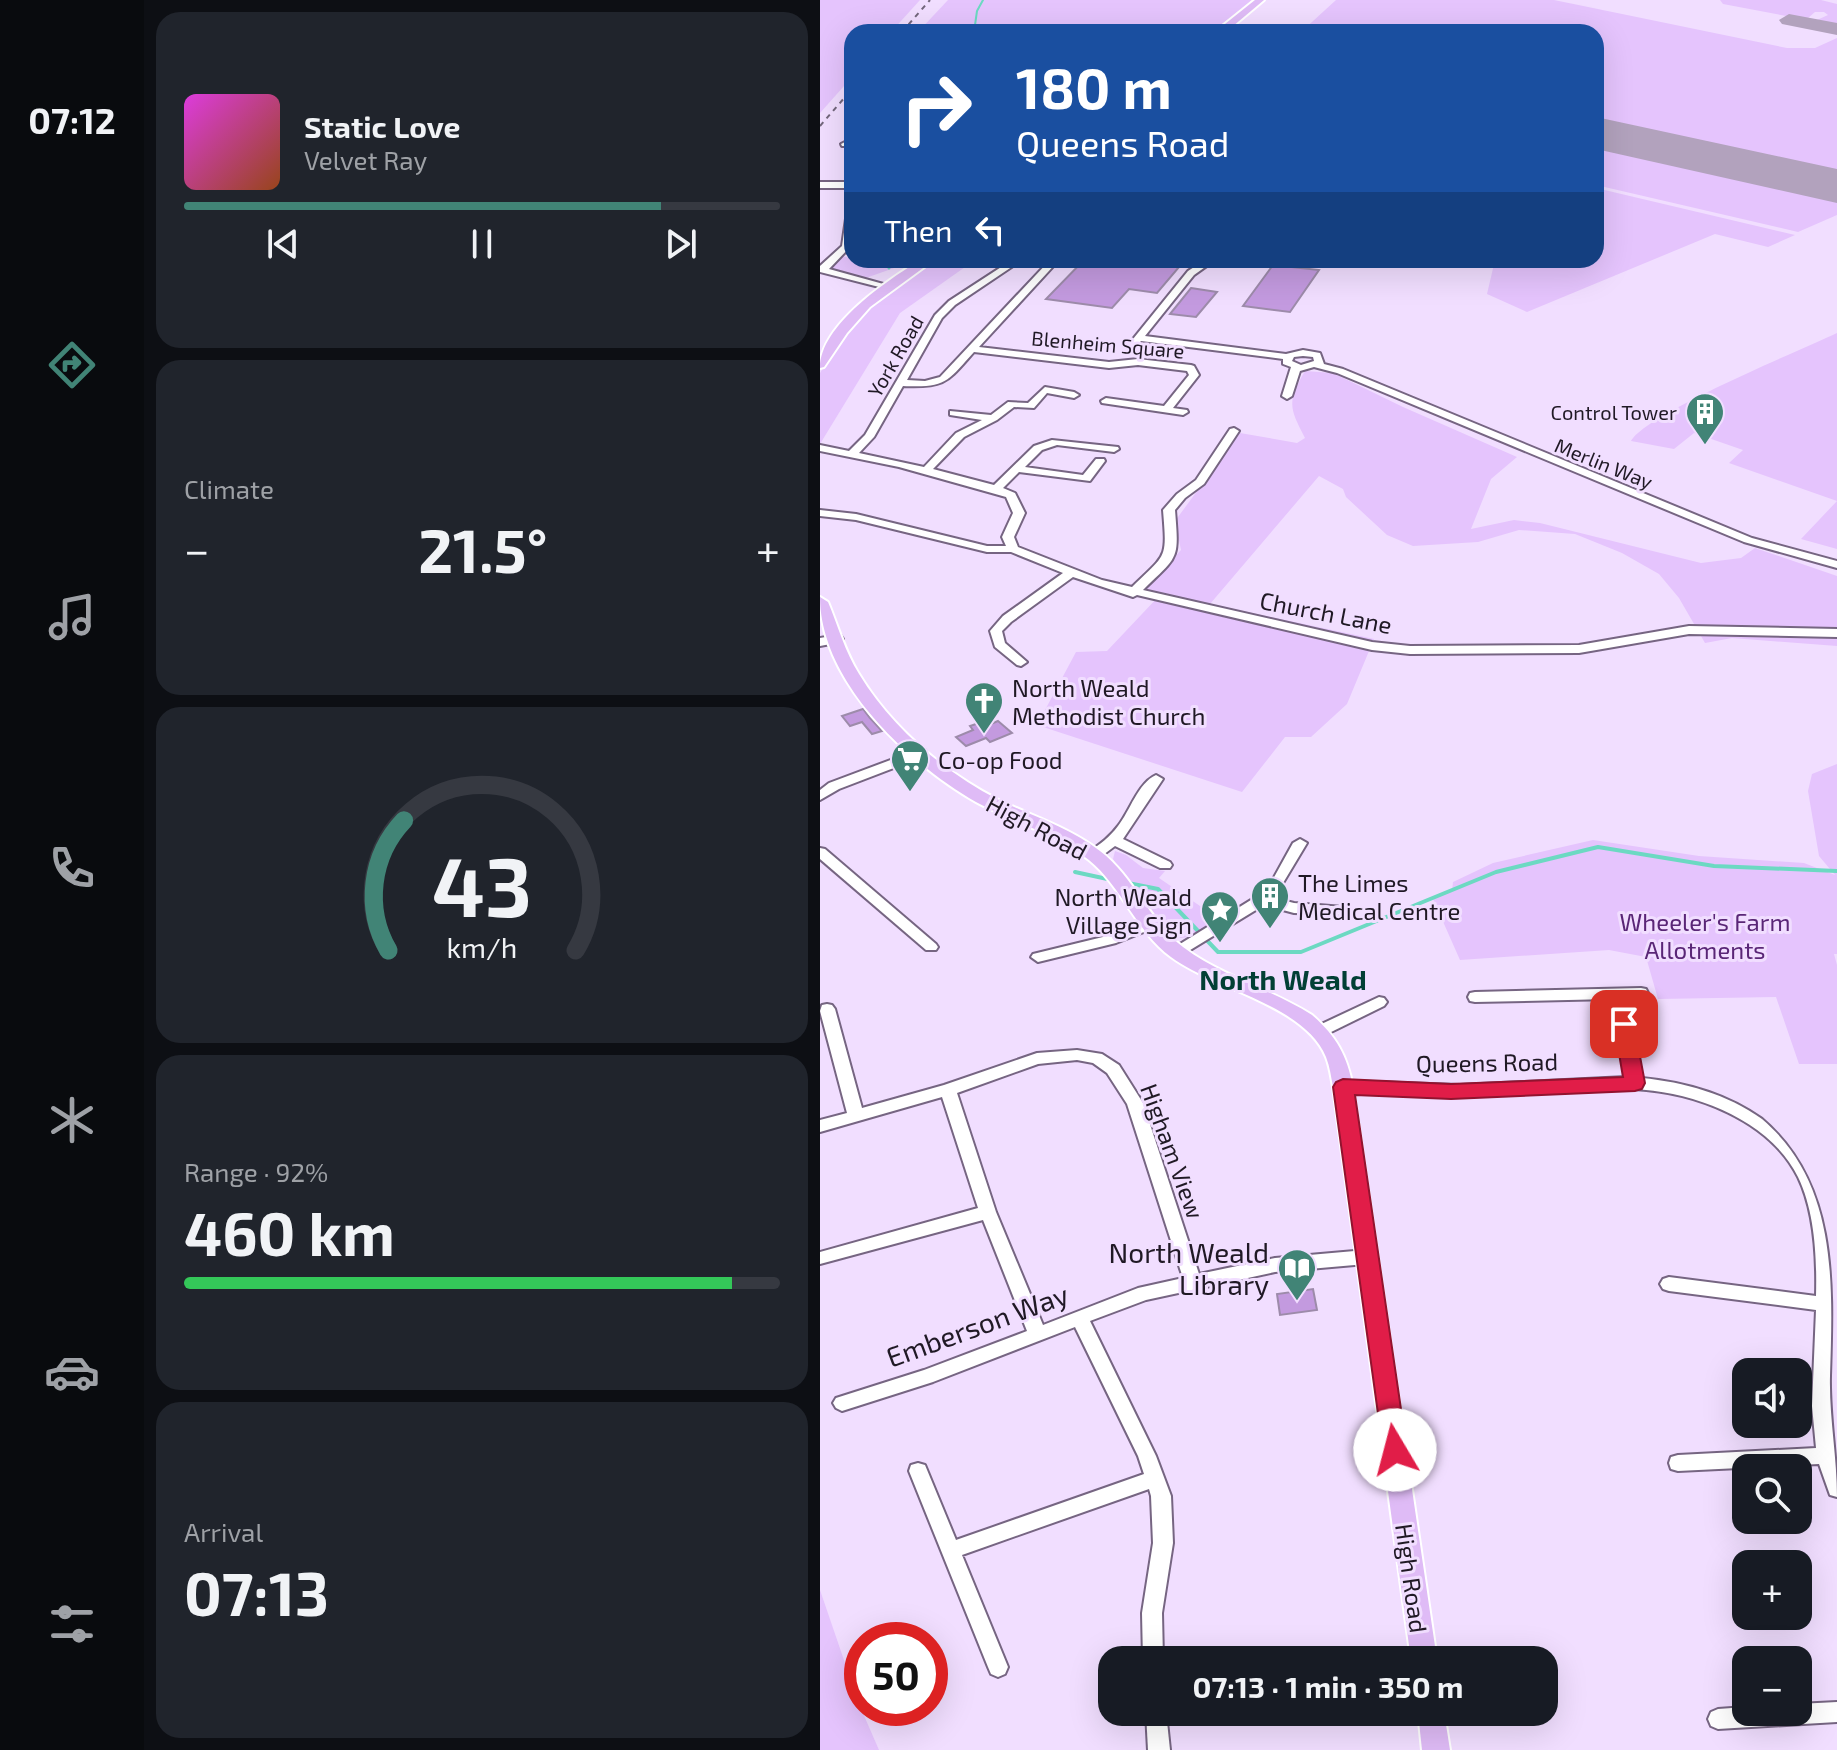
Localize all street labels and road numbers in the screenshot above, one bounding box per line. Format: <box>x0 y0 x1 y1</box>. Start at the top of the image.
street label: York Road <box>862 311 928 401</box>
street label: Blenheim Square <box>1030 325 1186 363</box>
street label: Merlin Way <box>1552 433 1657 494</box>
street label: Church Lane <box>1257 585 1395 639</box>
street label: High Road <box>982 788 1092 866</box>
street label: Queens Road <box>1416 1046 1558 1078</box>
street label: Higham View <box>1135 1080 1211 1223</box>
street label: Emberson Way <box>881 1276 1073 1374</box>
street label: High Road <box>1390 1522 1434 1634</box>

